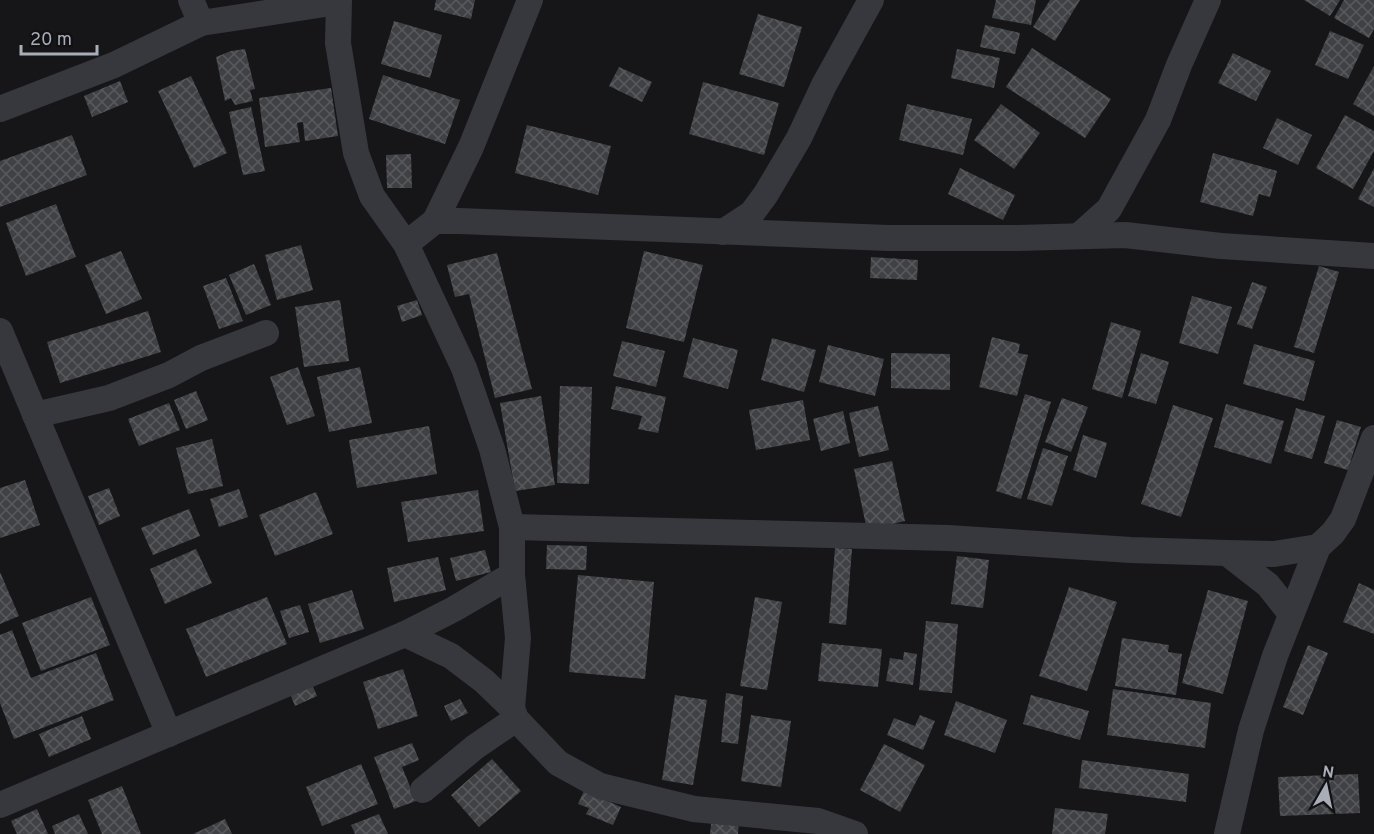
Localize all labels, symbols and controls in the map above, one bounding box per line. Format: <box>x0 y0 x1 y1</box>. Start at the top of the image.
scale bar <box>21 18 98 56</box>
text: 20 m <box>30 29 72 52</box>
north arrow <box>1296 756 1356 816</box>
text: N <box>1321 762 1335 784</box>

